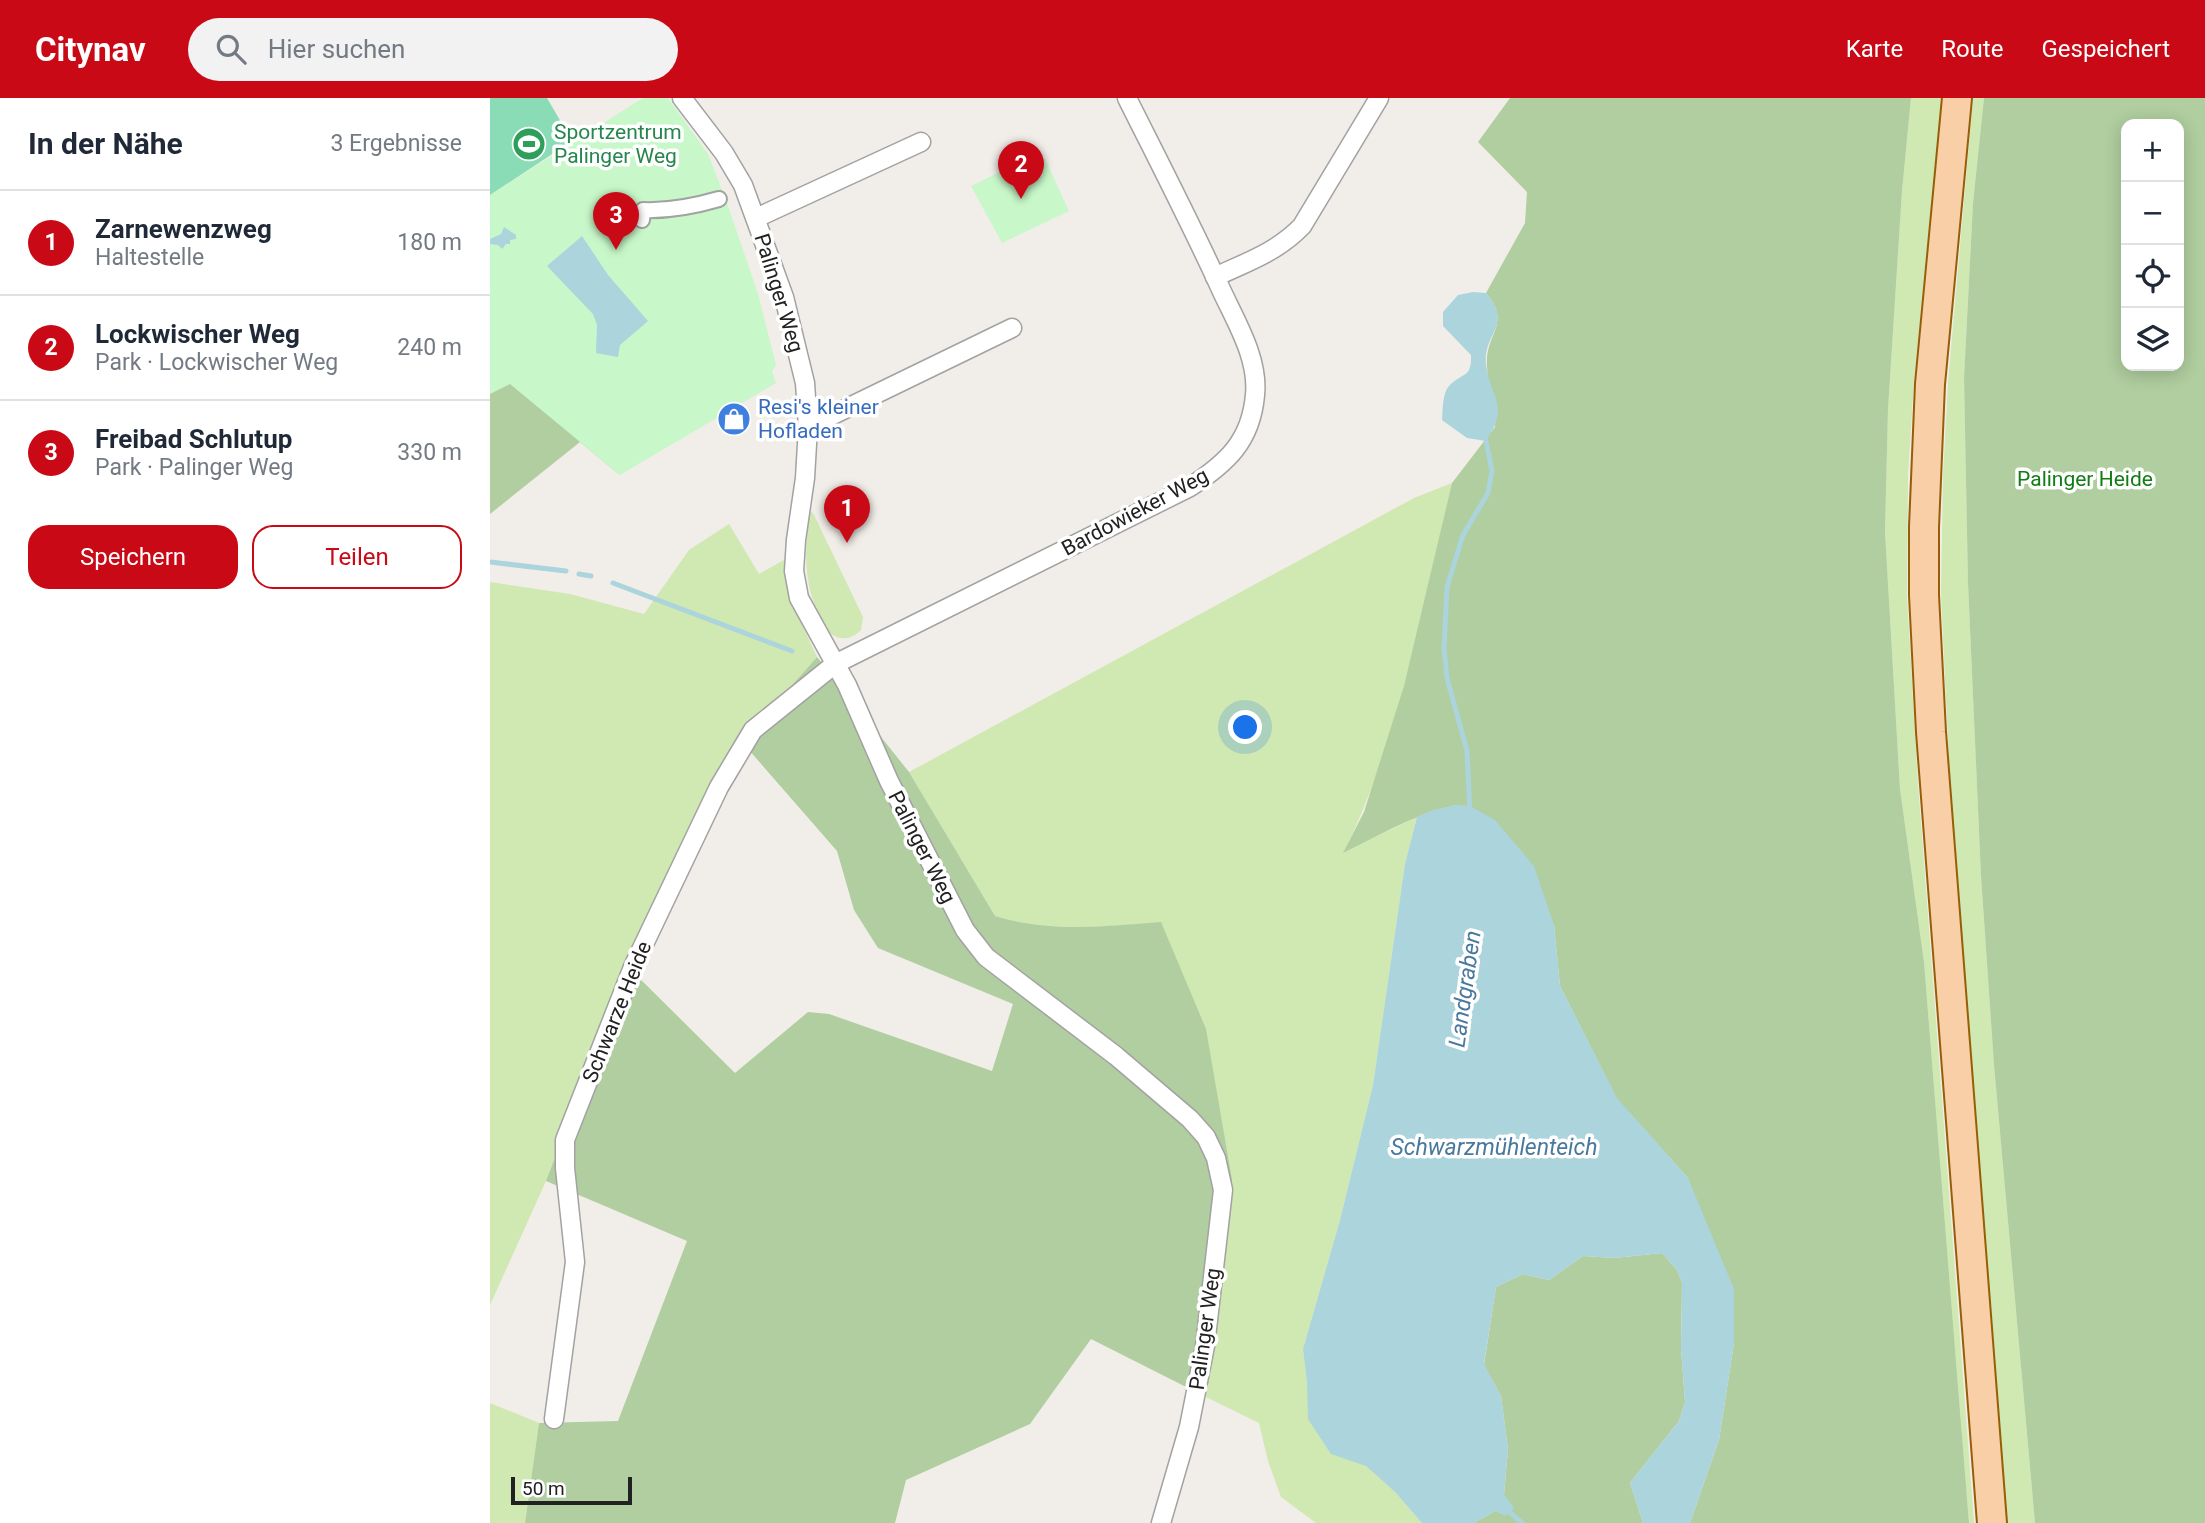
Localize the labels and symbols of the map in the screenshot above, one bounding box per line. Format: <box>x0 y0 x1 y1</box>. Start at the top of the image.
place label: Sportzentrum Palinger Weg <box>554 120 682 168</box>
sports icon: Sportzentrum Palinger Weg <box>510 125 548 163</box>
pin: 2 <box>998 141 1044 199</box>
pin: 3 <box>593 192 639 250</box>
street label: Palinger Weg <box>750 231 808 355</box>
place label: Resi's kleiner Hofladen <box>758 395 879 443</box>
shop icon: Resi's kleiner Hofladen <box>715 400 753 438</box>
street label: Bardowieker Weg <box>1058 463 1212 561</box>
park label: Palinger Heide <box>2017 467 2153 491</box>
pin: 1 <box>824 485 870 543</box>
your location <box>1228 710 1262 744</box>
street label: Palinger Weg <box>883 787 961 907</box>
water label: Landgraben <box>1443 929 1487 1049</box>
street label: Schwarze Heide <box>578 938 656 1086</box>
water label: Schwarzmühlenteich <box>1391 1134 1598 1161</box>
street label: Palinger Weg <box>1185 1266 1225 1392</box>
scale bar <box>511 1474 632 1506</box>

